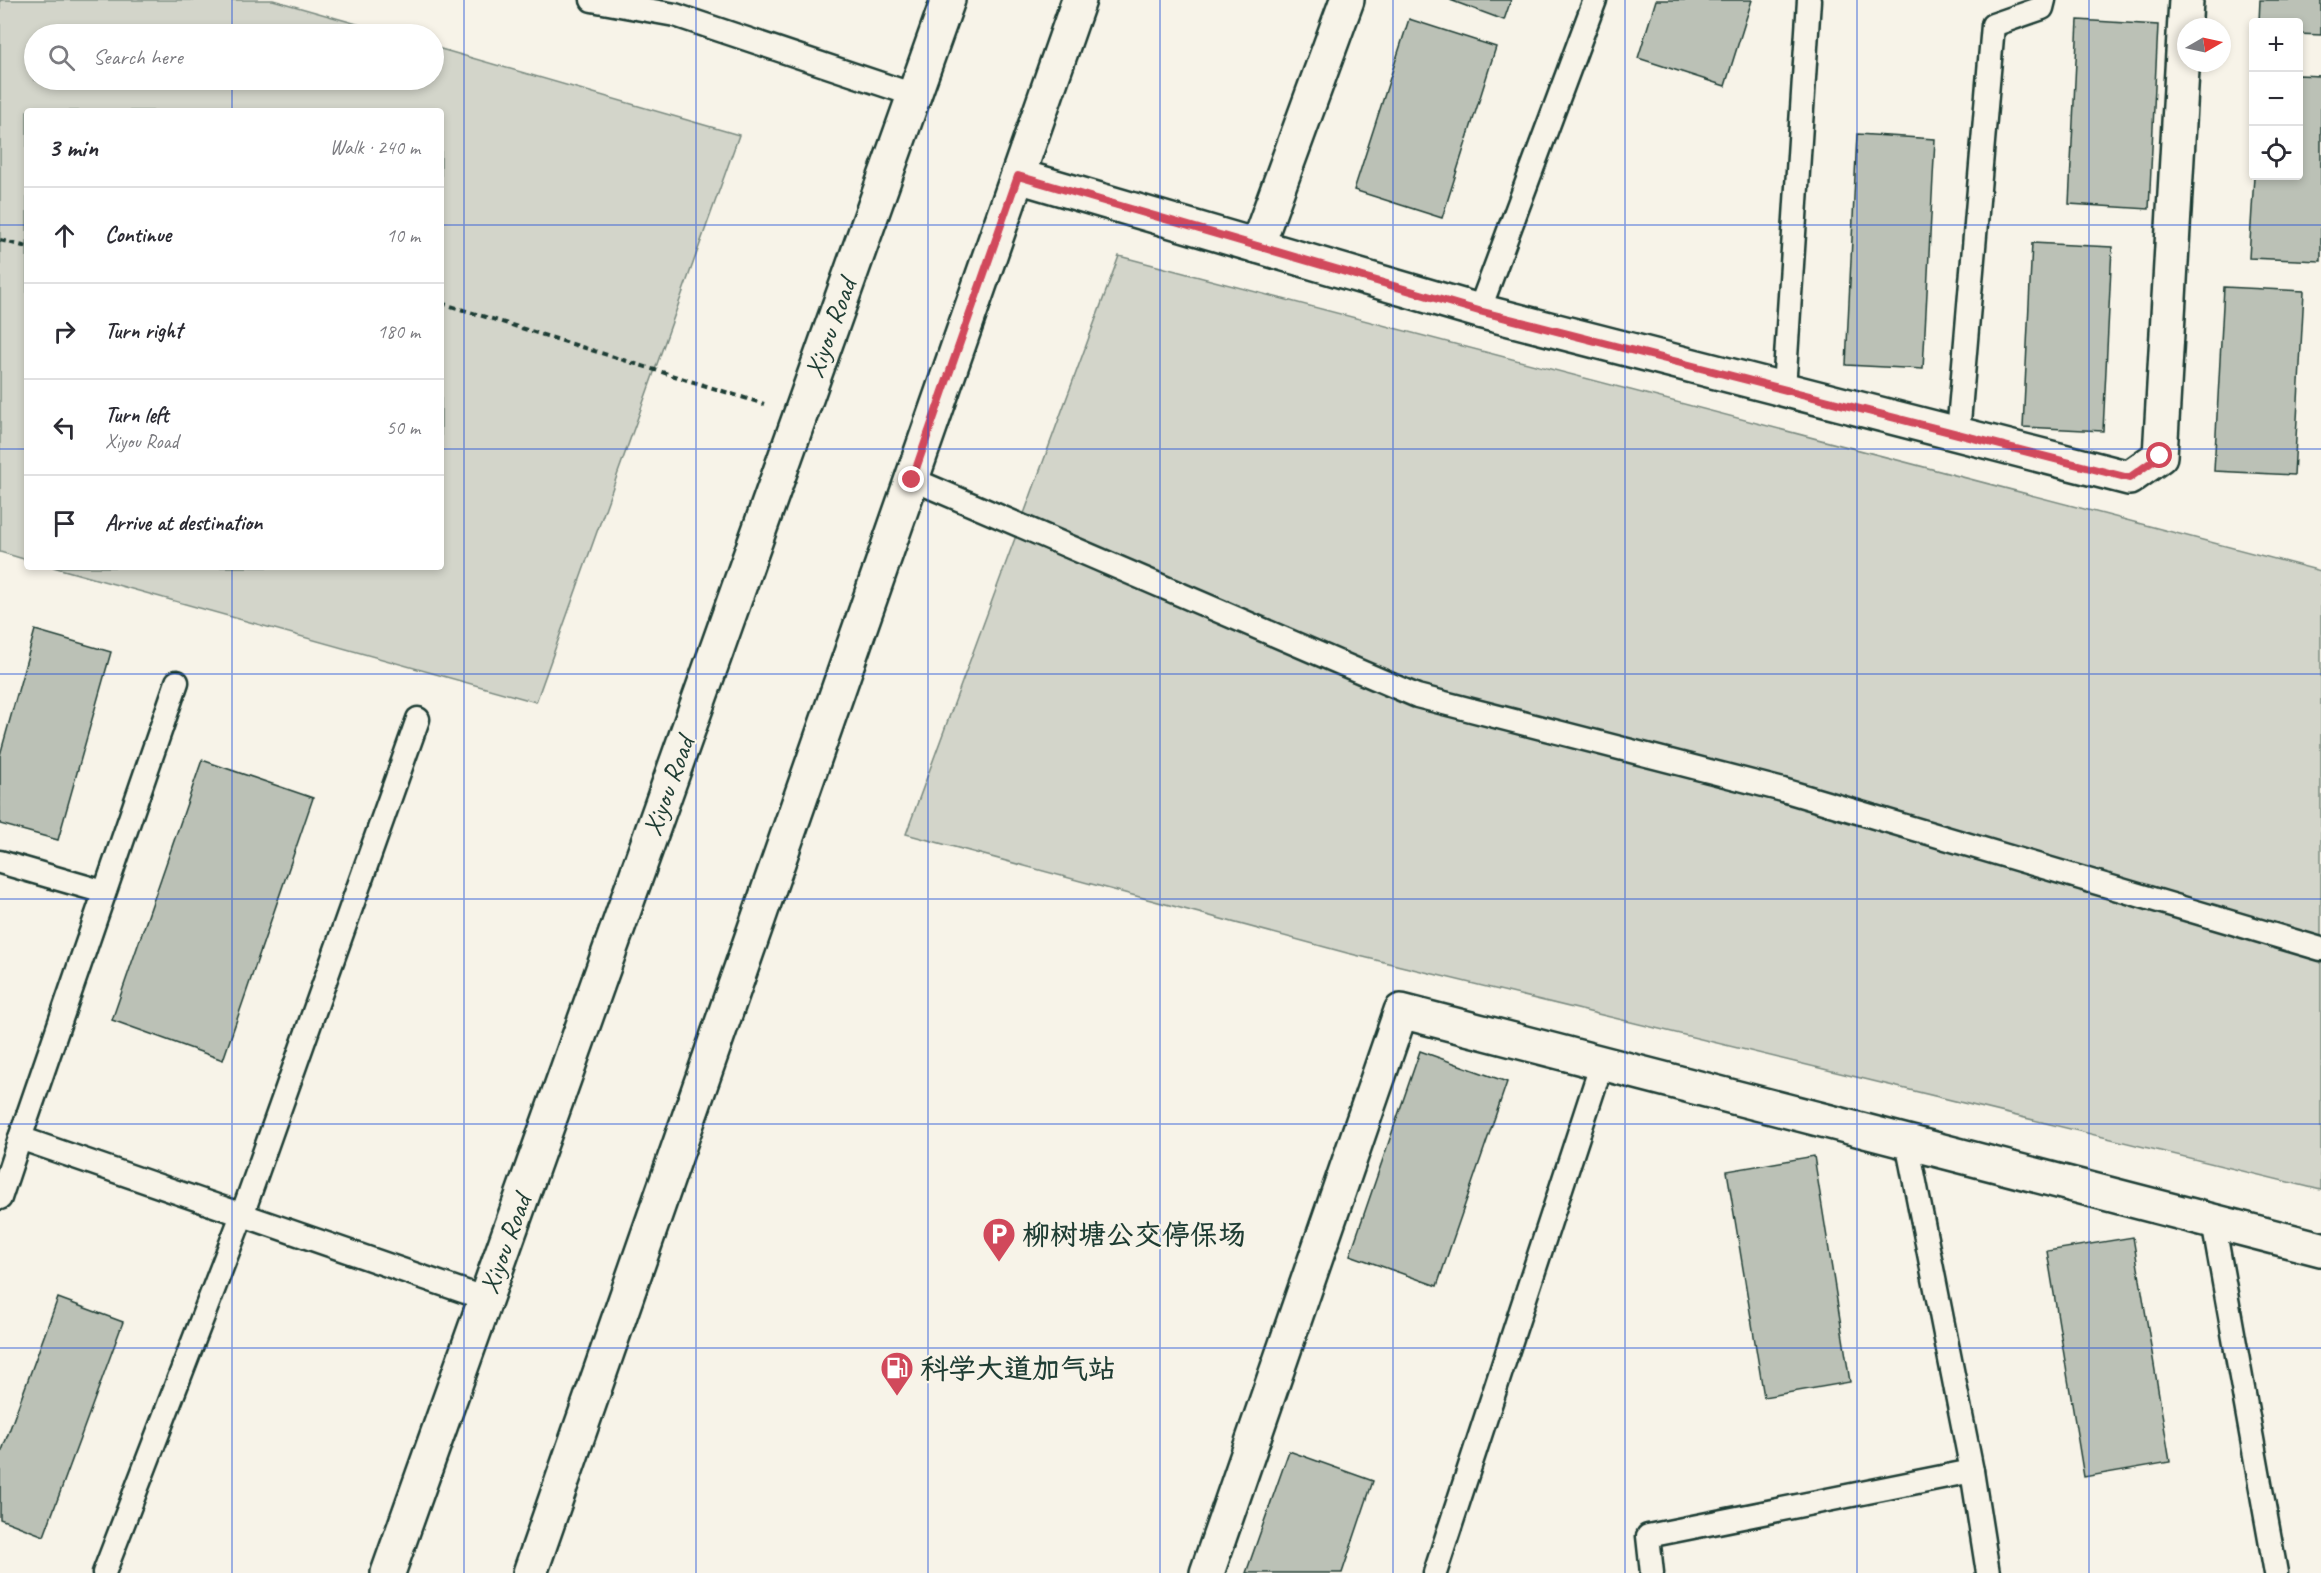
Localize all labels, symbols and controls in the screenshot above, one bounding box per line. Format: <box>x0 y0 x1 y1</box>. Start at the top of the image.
north arrow <box>2177 18 2231 72</box>
map controls <box>2249 18 2303 180</box>
button: + <box>2249 18 2303 72</box>
search box <box>24 24 444 90</box>
icon: search <box>45 41 78 74</box>
text: Search here <box>93 43 183 71</box>
button: − <box>2249 72 2303 126</box>
button: locate <box>2249 126 2303 180</box>
text: 3 min <box>48 131 98 164</box>
text: Walk · 240 m <box>330 135 420 160</box>
icon: ahead <box>48 219 81 252</box>
text: Continue <box>105 221 171 249</box>
text: 10 m <box>386 223 420 248</box>
street label: Xiyou Road <box>796 270 865 382</box>
icon: right <box>48 315 81 348</box>
text: Turn right <box>105 317 182 345</box>
text: 180 m <box>377 319 420 344</box>
text: Turn left <box>105 401 169 429</box>
icon: left <box>48 411 81 444</box>
text: 50 m <box>386 415 420 440</box>
text: Xiyou Road <box>105 429 178 454</box>
route start <box>2146 442 2172 468</box>
route end <box>898 466 924 492</box>
icon: arrive <box>48 507 81 540</box>
text: Arrive at destination <box>105 509 262 537</box>
street label: Xiyou Road <box>634 728 703 840</box>
street label: Xiyou Road <box>471 1186 540 1298</box>
parking icon: 柳树塘公交停保场 <box>981 1216 1017 1263</box>
place label: 柳树塘公交停保场 <box>1022 1217 1246 1252</box>
fuel station icon: 科学大道加气站 <box>879 1350 915 1397</box>
place label: 科学大道加气站 <box>920 1351 1116 1386</box>

